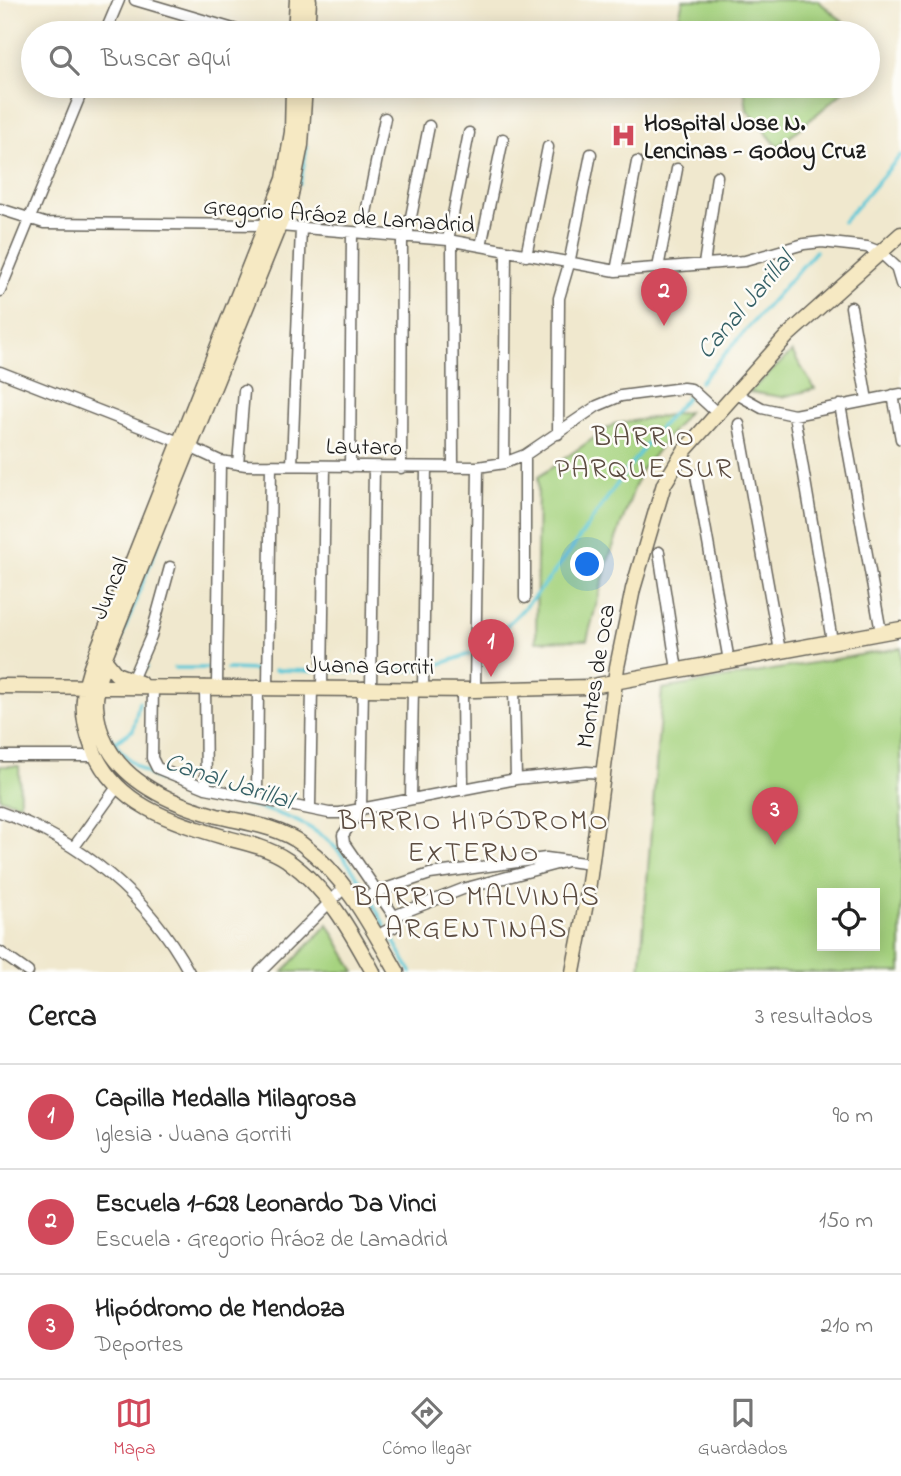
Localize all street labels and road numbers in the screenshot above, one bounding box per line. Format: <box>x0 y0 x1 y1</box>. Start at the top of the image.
street label: Gregorio Aráoz de Lamadrid <box>202 191 476 244</box>
street label: Lautaro <box>325 430 402 467</box>
street label: Juncal <box>83 552 140 626</box>
street label: Montes de Oca <box>569 602 626 751</box>
street label: Juana Gorriti <box>306 649 434 686</box>

